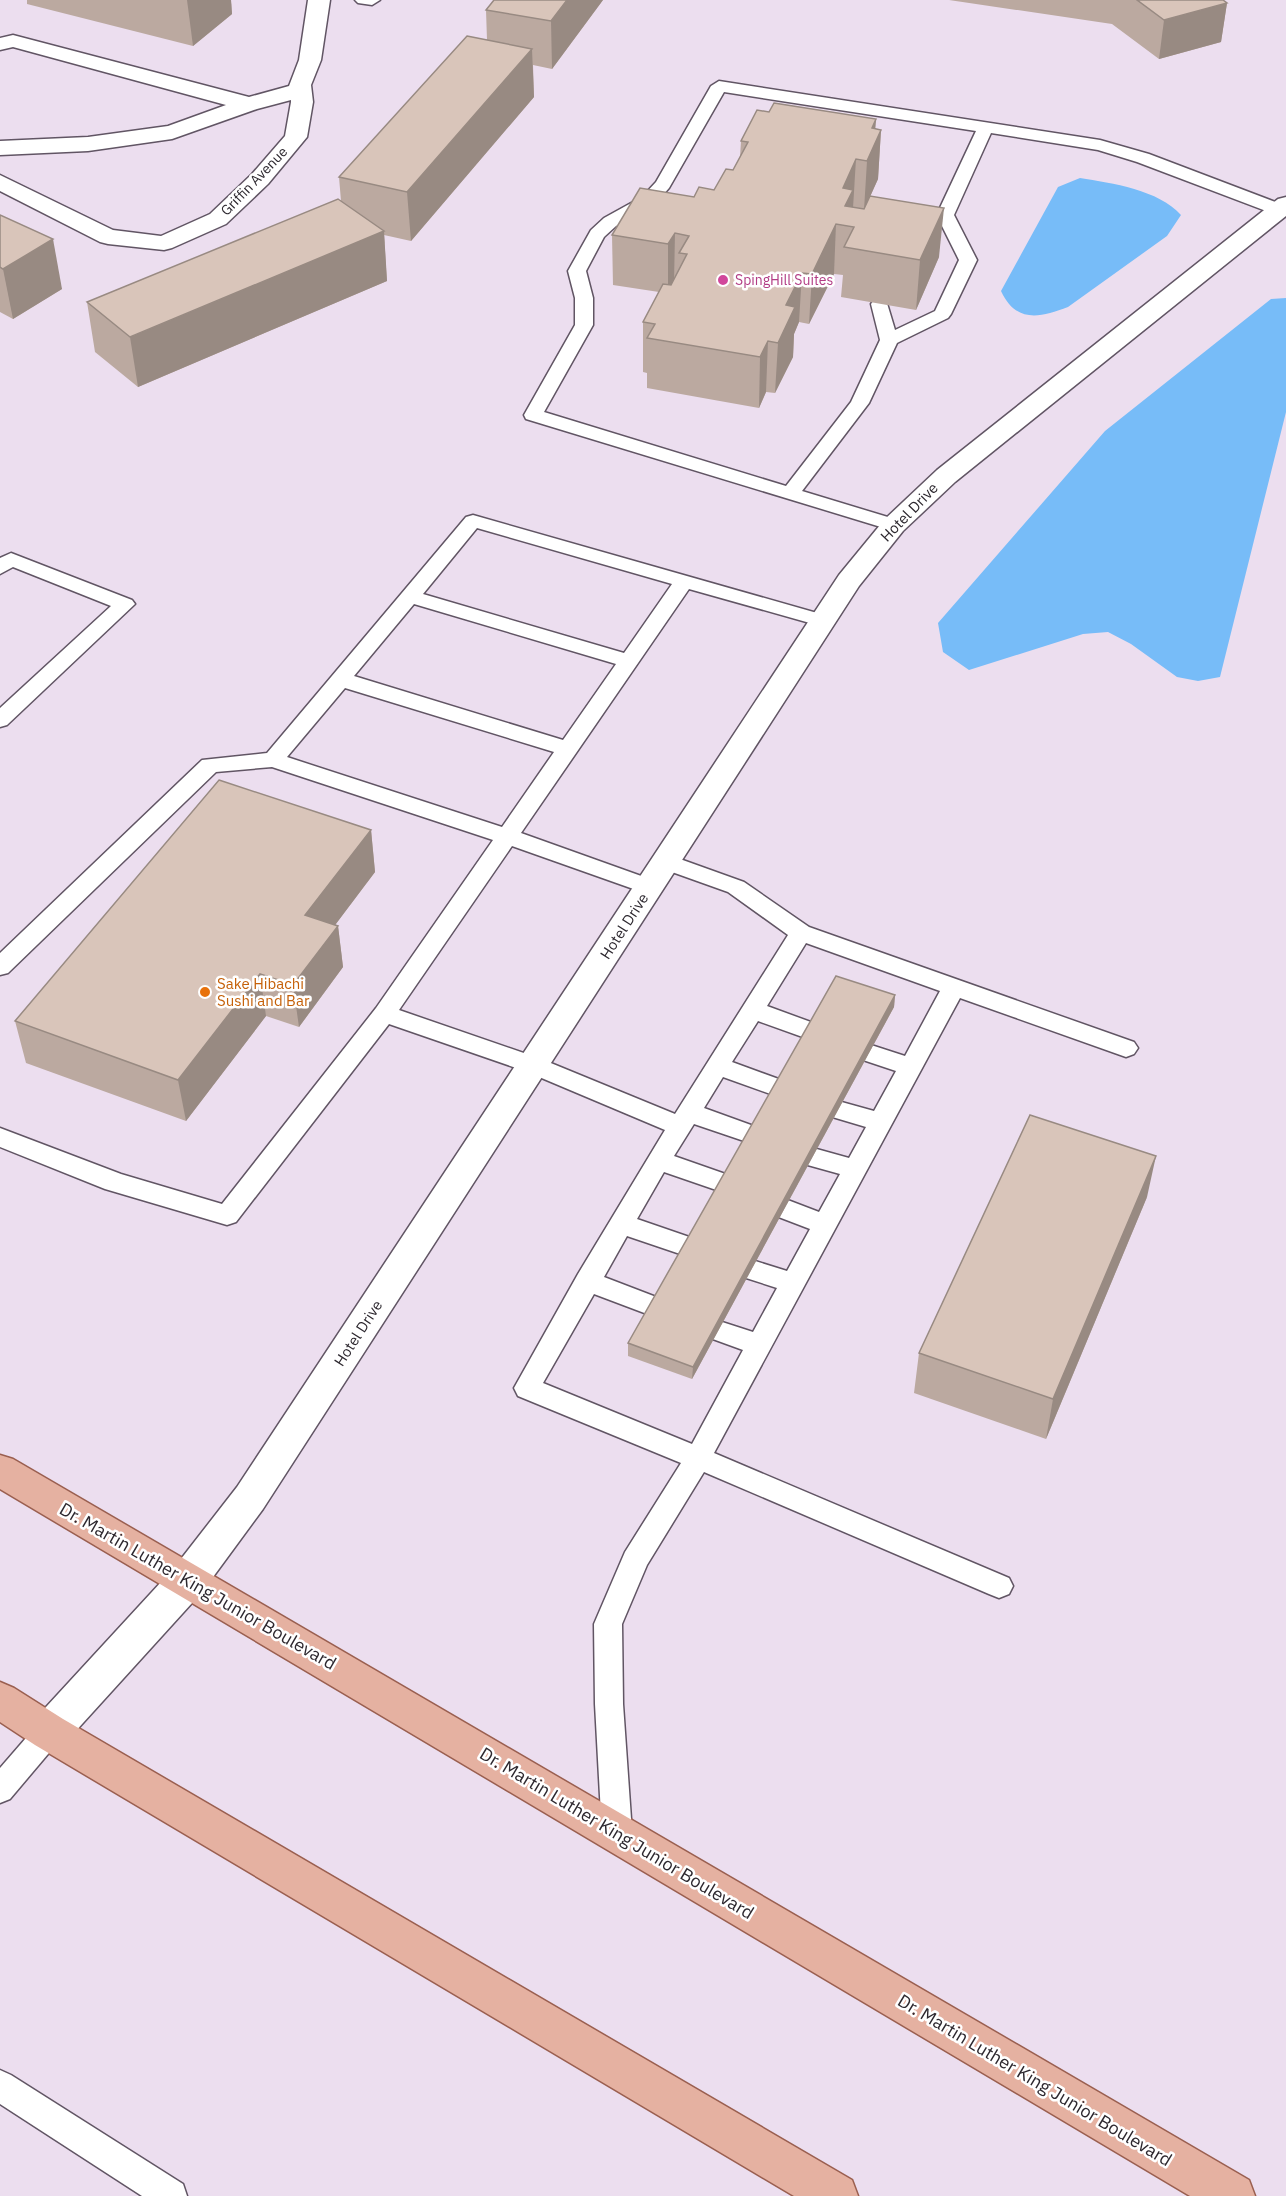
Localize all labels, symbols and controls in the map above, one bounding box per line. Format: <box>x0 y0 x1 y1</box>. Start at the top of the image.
street label: Griffin Avenue <box>217 143 292 219</box>
place label: SpingHill Suites <box>735 271 833 289</box>
marker: SpingHill Suites <box>716 273 730 287</box>
street label: Hotel Drive <box>876 478 942 546</box>
street label: Hotel Drive <box>596 889 652 963</box>
place label: Sake Hibachi Sushi and Bar <box>217 974 310 1010</box>
marker: Sake Hibachi Sushi and Bar <box>198 985 212 999</box>
street label: Hotel Drive <box>330 1296 386 1370</box>
street label: Dr. Martin Luther King Junior Boulevard <box>55 1497 341 1675</box>
street label: Dr. Martin Luther King Junior Boulevard <box>476 1742 758 1924</box>
street label: Dr. Martin Luther King Junior Boulevard <box>894 1989 1176 2171</box>

